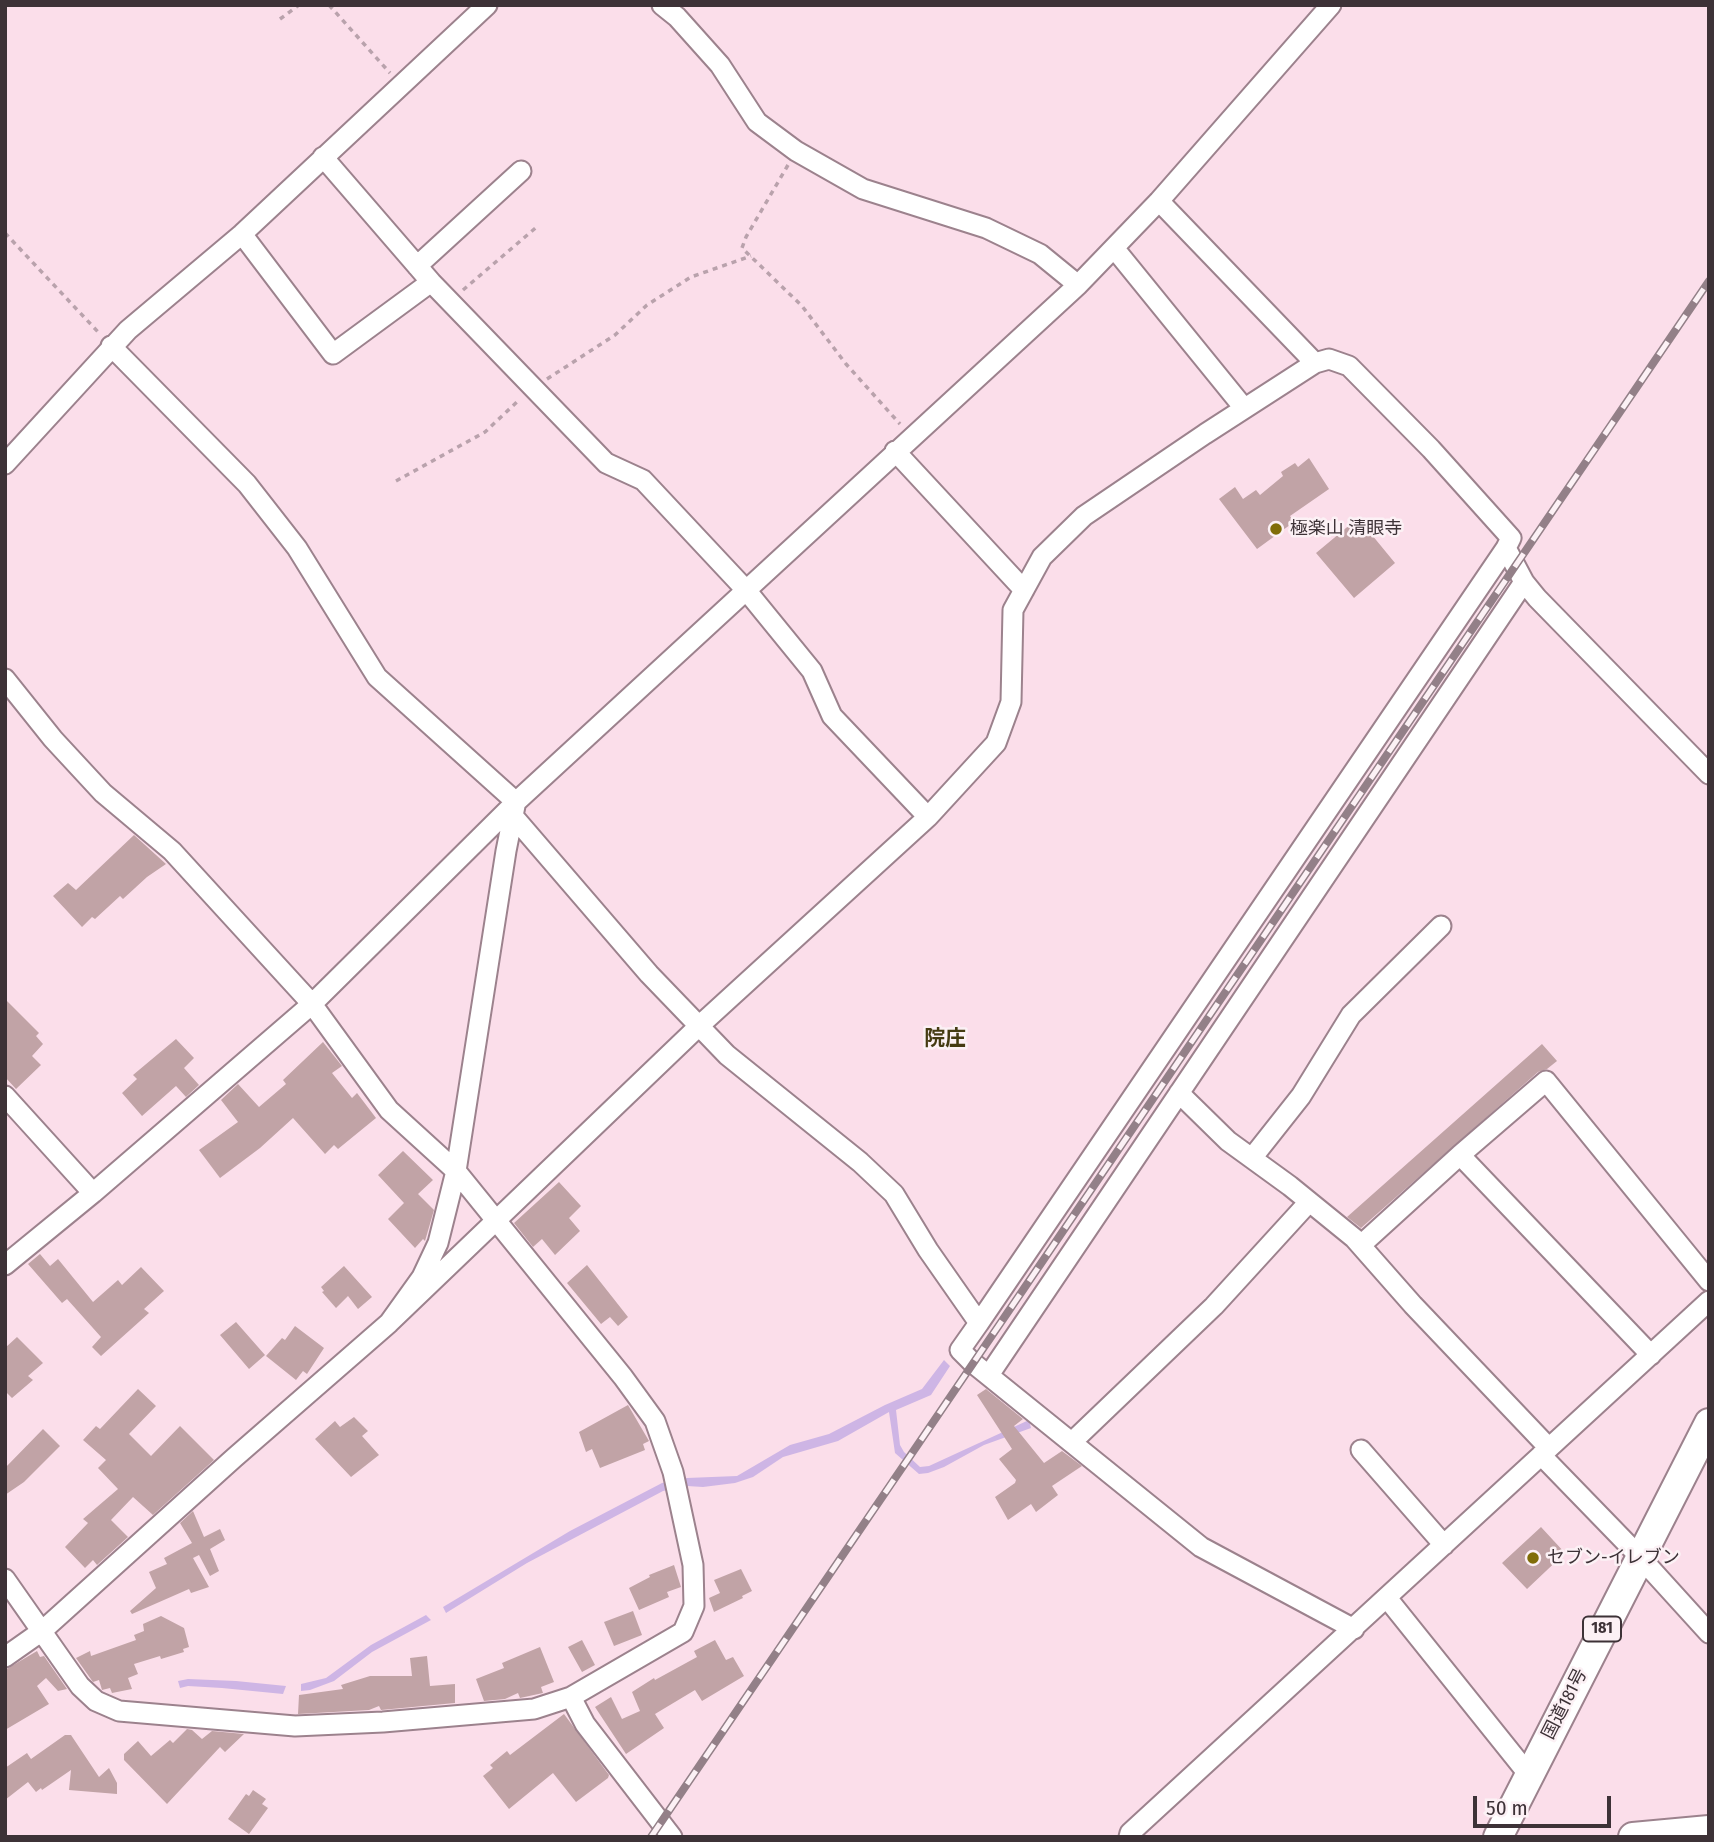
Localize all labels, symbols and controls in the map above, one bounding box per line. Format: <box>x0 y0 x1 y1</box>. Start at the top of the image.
place label: 極楽山 清眼寺 <box>1290 518 1402 540</box>
marker: 極楽山 清眼寺 <box>1268 521 1284 537</box>
district label: 院庄 <box>924 1026 966 1052</box>
place label: セブン-イレブン <box>1547 1547 1680 1569</box>
marker: セブン-イレブン <box>1525 1550 1541 1566</box>
road number: 181 <box>1583 1616 1621 1642</box>
street label: 国道181号 <box>1538 1665 1592 1743</box>
scale bar <box>1476 1783 1614 1827</box>
text: 50 m <box>1486 1795 1528 1821</box>

